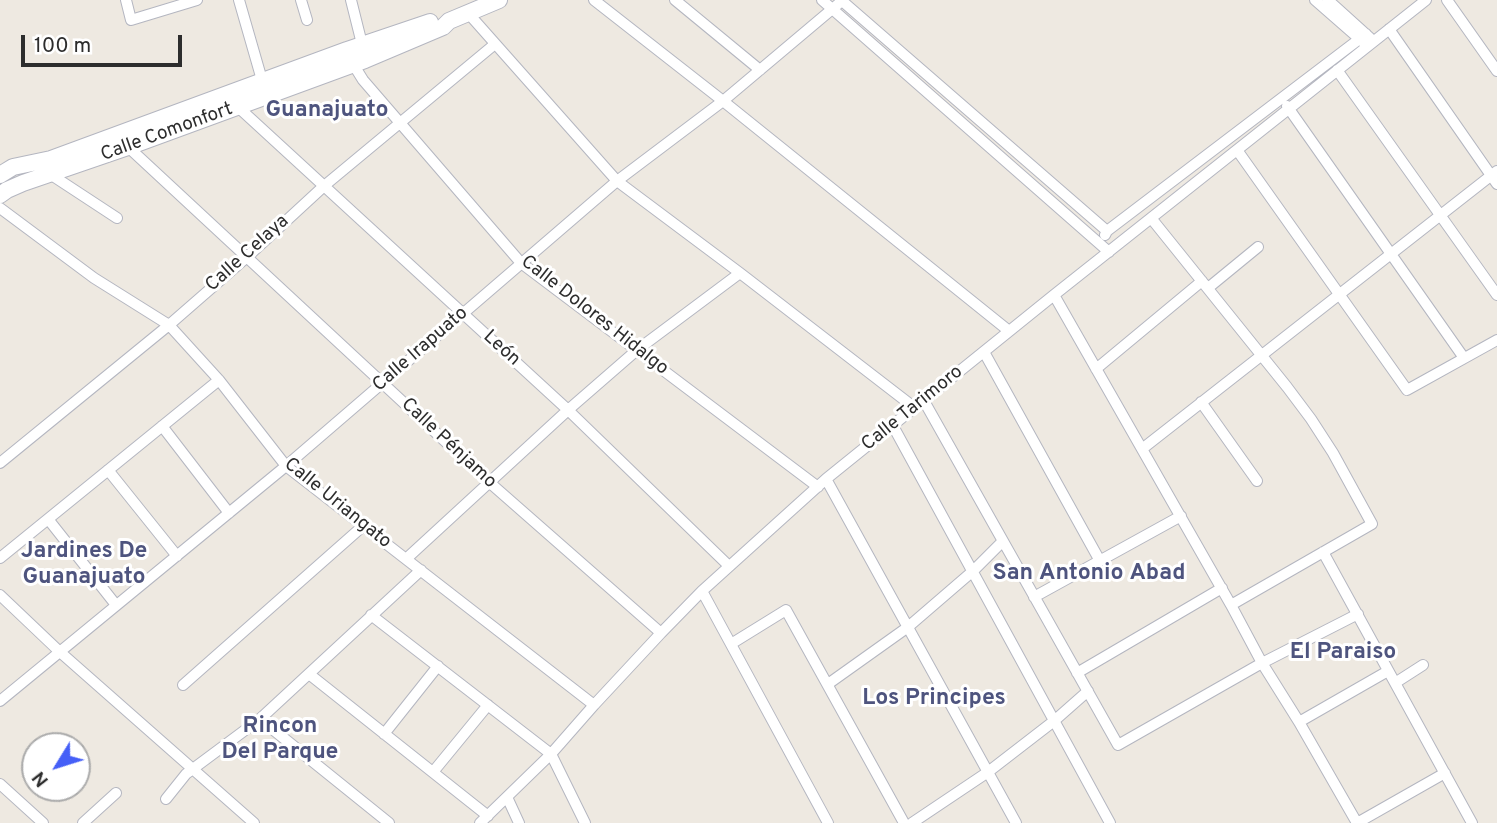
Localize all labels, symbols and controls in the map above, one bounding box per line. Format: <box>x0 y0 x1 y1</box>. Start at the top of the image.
scale bar <box>24 21 186 65</box>
text: 100 m <box>34 33 91 60</box>
district label: Guanajuato <box>265 97 389 125</box>
street label: Calle Comonfort <box>98 99 236 167</box>
street label: Calle Celaya <box>202 211 294 297</box>
street label: Calle Dolores Hidalgo <box>516 251 672 381</box>
street label: Calle Irapuato <box>369 303 473 397</box>
street label: León <box>478 326 524 372</box>
street label: Calle Tarimoro <box>858 361 968 457</box>
street label: Calle Pénjamo <box>395 394 501 494</box>
street label: Calle Uriangato <box>279 454 395 554</box>
district label: Jardines De Guanajuato <box>21 538 147 592</box>
district label: San Antonio Abad <box>993 560 1185 588</box>
district label: El Paraiso <box>1290 639 1396 667</box>
district label: Los Principes <box>862 685 1006 713</box>
district label: Rincon Del Parque <box>222 713 338 767</box>
north arrow <box>21 732 91 802</box>
text: N <box>27 766 55 791</box>

